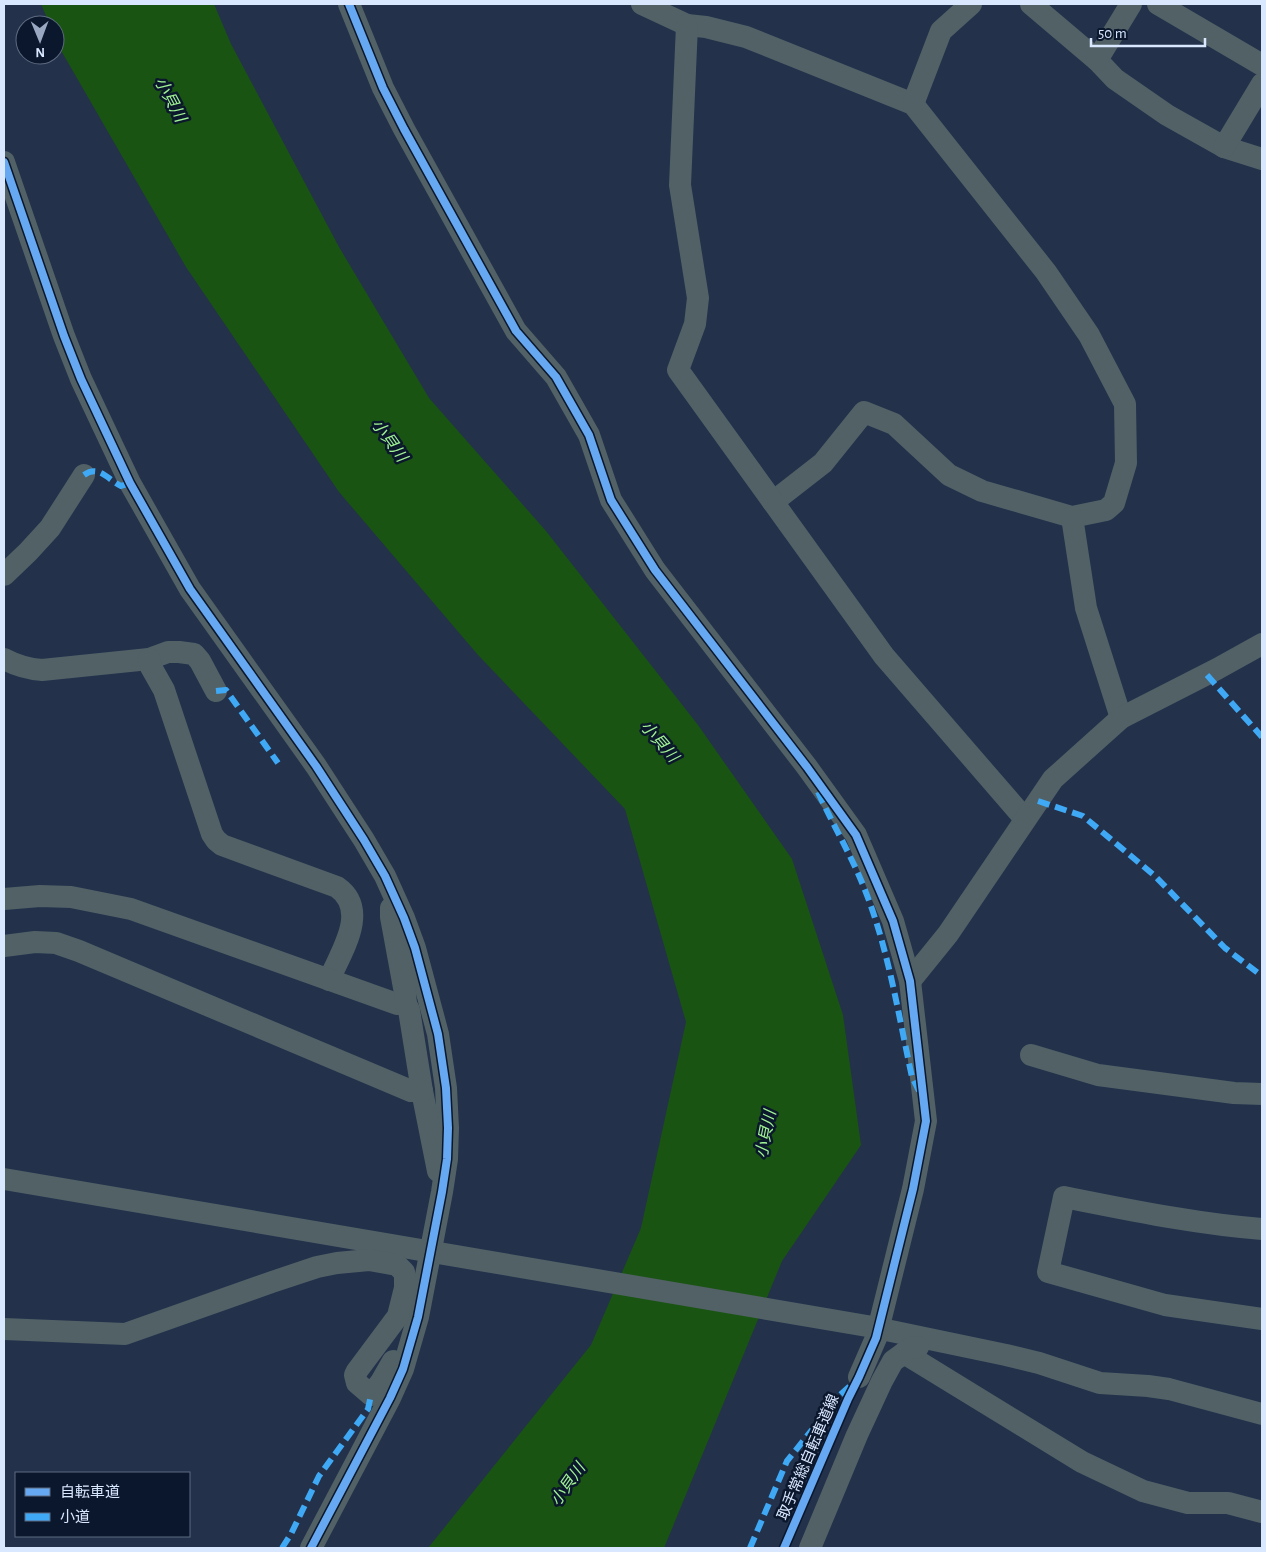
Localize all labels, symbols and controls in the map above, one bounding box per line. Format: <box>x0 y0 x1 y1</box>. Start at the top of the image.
north arrow <box>15 15 65 65</box>
scale bar <box>1091 15 1205 47</box>
text: 50 m <box>1098 26 1127 41</box>
text: N <box>35 45 45 59</box>
water label: 小貝川 <box>152 74 190 126</box>
water label: 小貝川 <box>369 416 412 466</box>
water label: 小貝川 <box>637 718 683 767</box>
water label: 小貝川 <box>753 1107 779 1159</box>
street label: 取手常総自転車道線 <box>774 1392 842 1522</box>
water label: 小貝川 <box>547 1458 589 1509</box>
legend <box>15 1472 190 1537</box>
text: 自転車道 <box>60 1484 120 1500</box>
text: 小道 <box>60 1509 90 1525</box>

